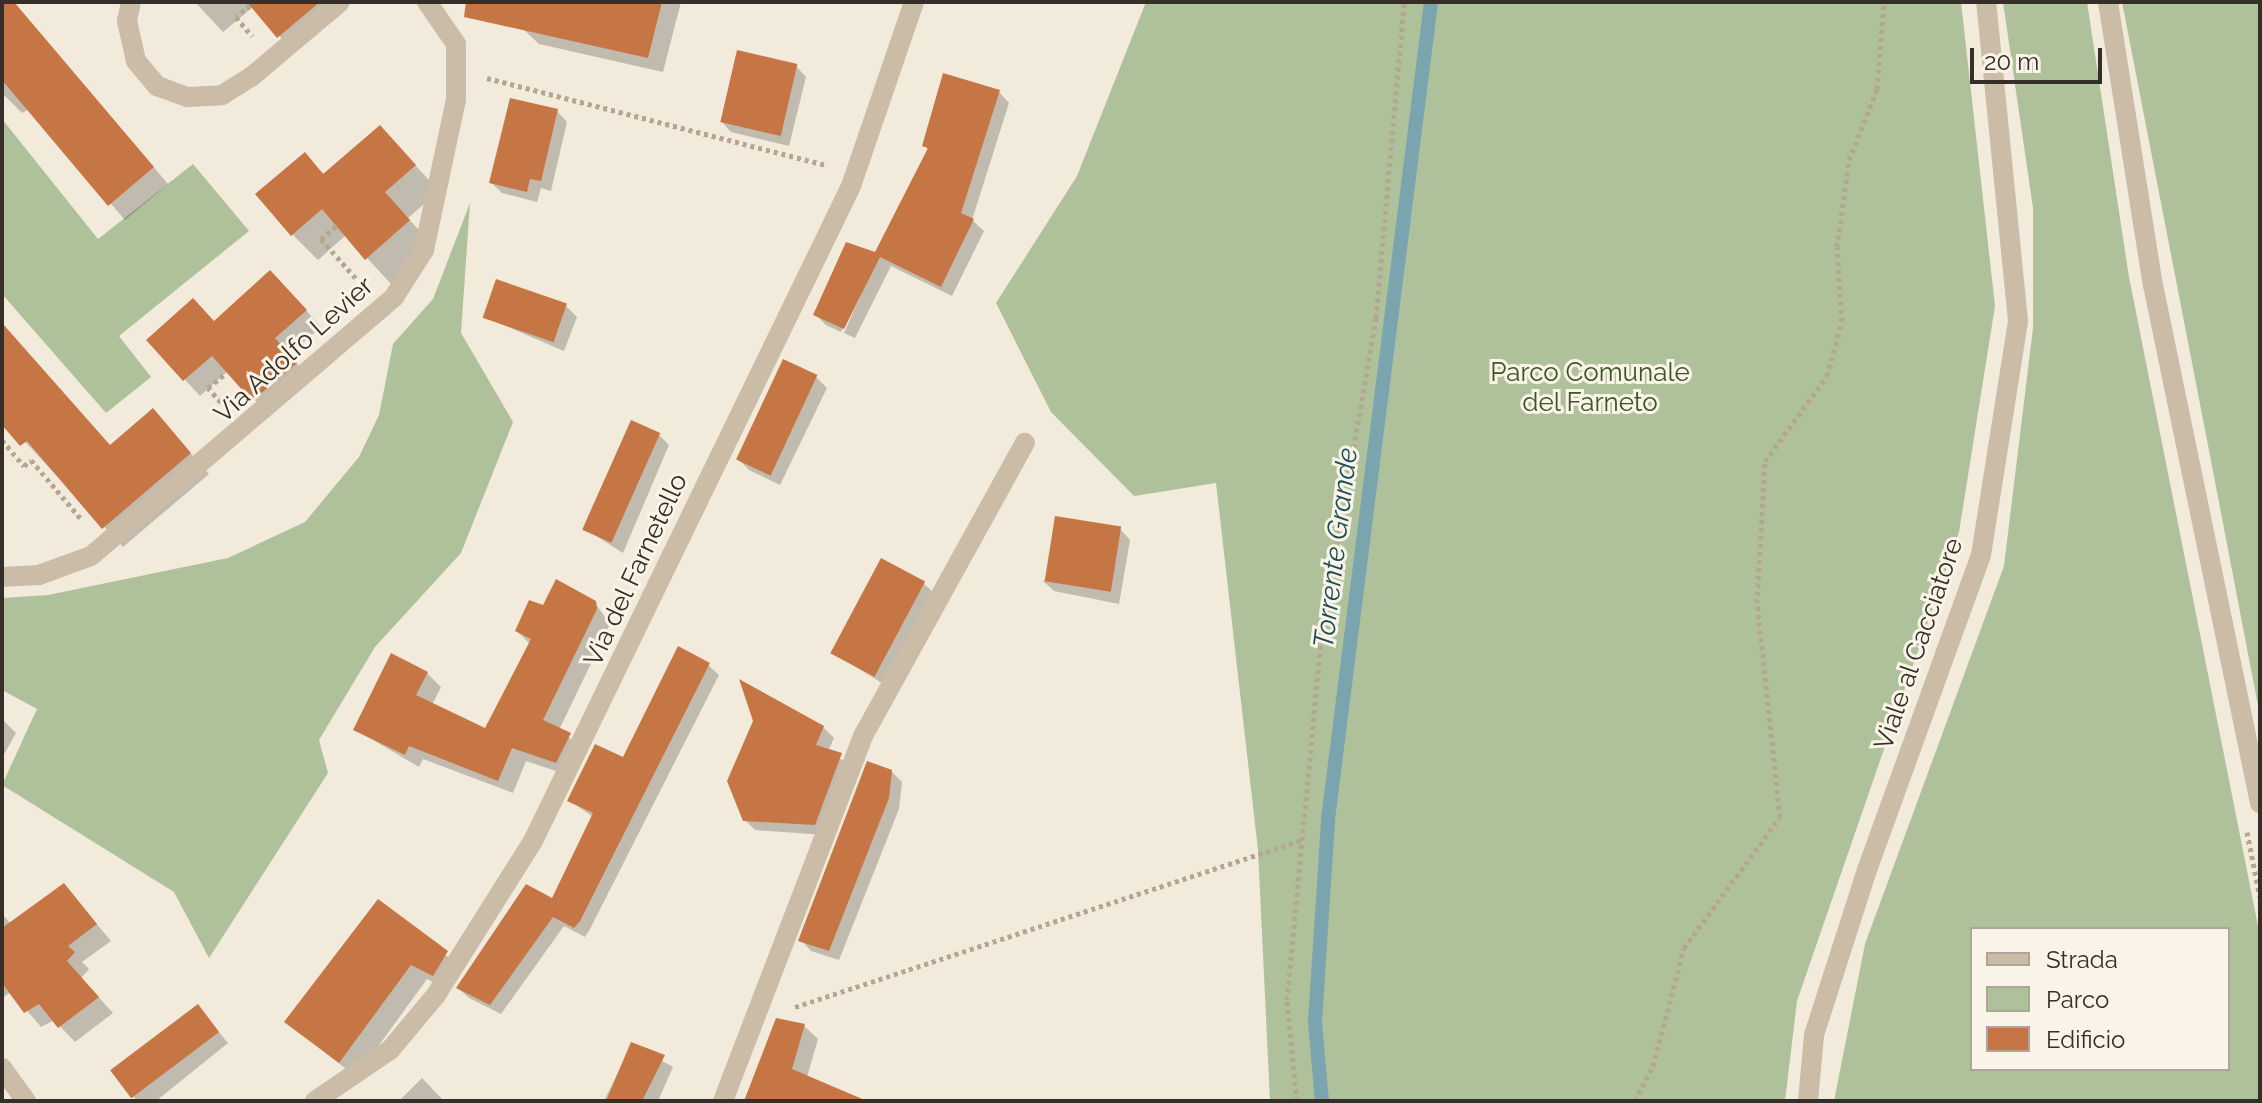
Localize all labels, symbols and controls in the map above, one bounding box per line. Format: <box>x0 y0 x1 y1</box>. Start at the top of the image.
scale bar <box>1974 32 2106 82</box>
text: 20 m <box>1984 47 2039 76</box>
street label: Via Adolfo Levier <box>208 270 380 430</box>
park label: Parco Comunale del Farneto <box>1490 357 1690 418</box>
water label: Torrente Grande <box>1307 446 1365 650</box>
street label: Via del Farnetello <box>578 468 694 672</box>
street label: Viale al Cacciatore <box>1868 534 1970 754</box>
legend <box>1970 927 2230 1071</box>
text: Strada <box>2046 945 2118 974</box>
text: Parco <box>2046 985 2109 1014</box>
text: Edificio <box>2046 1025 2125 1054</box>

